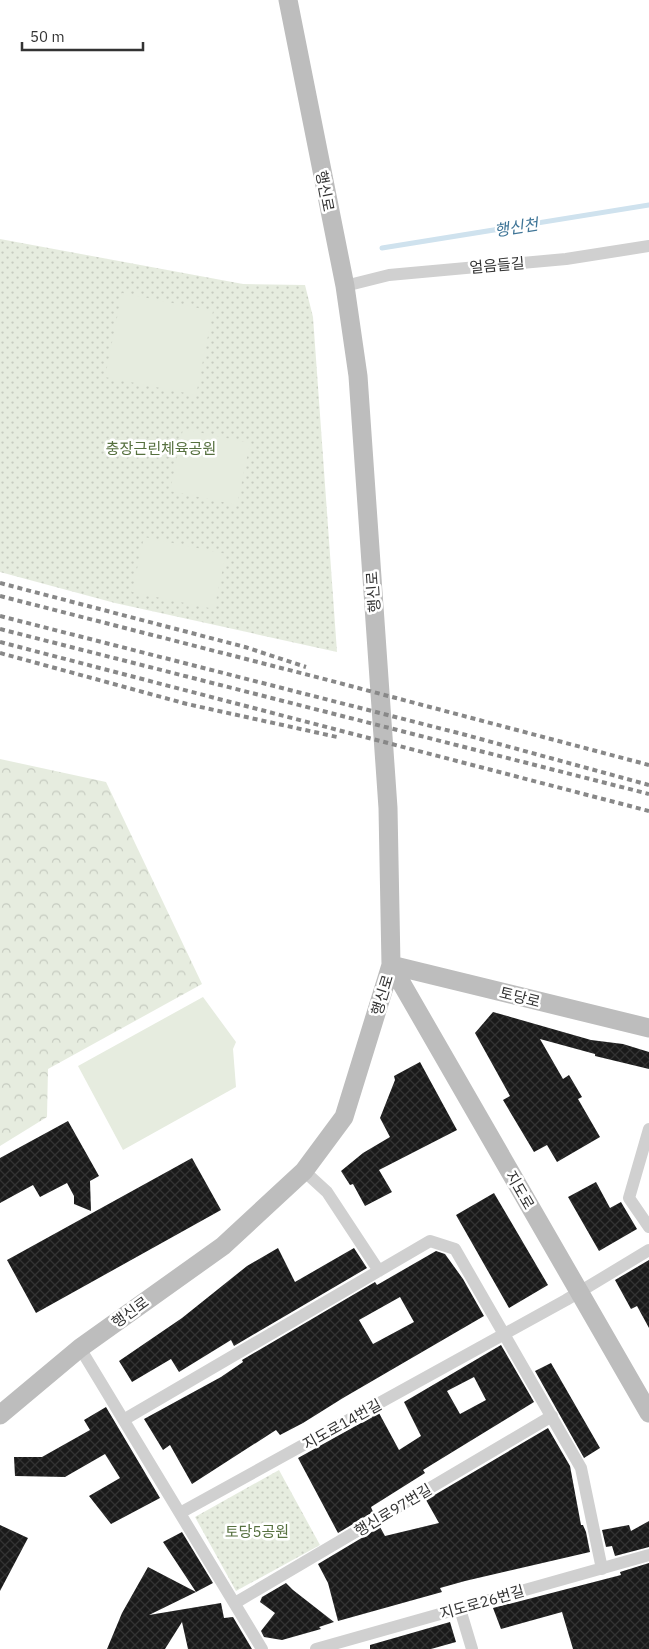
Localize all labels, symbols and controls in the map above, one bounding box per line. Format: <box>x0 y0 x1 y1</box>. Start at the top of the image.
scale bar <box>22 20 144 52</box>
text: 50 m <box>30 27 65 46</box>
street label: 행신로 <box>312 169 338 213</box>
water label: 행신천 <box>493 213 542 240</box>
street label: 얼음들길 <box>469 253 525 277</box>
park label: 충장근린체육공원 <box>106 439 216 458</box>
street label: 행신로 <box>362 571 384 613</box>
street label: 행신로 <box>367 972 397 1018</box>
street label: 토당로 <box>498 983 542 1011</box>
street label: 지도로 <box>501 1167 539 1213</box>
street label: 행신로 <box>108 1292 152 1332</box>
street label: 지도로14번길 <box>299 1395 385 1453</box>
street label: 행신로97번길 <box>351 1479 435 1541</box>
park label: 토당5공원 <box>225 1522 289 1541</box>
street label: 지도로26번길 <box>438 1581 526 1623</box>

